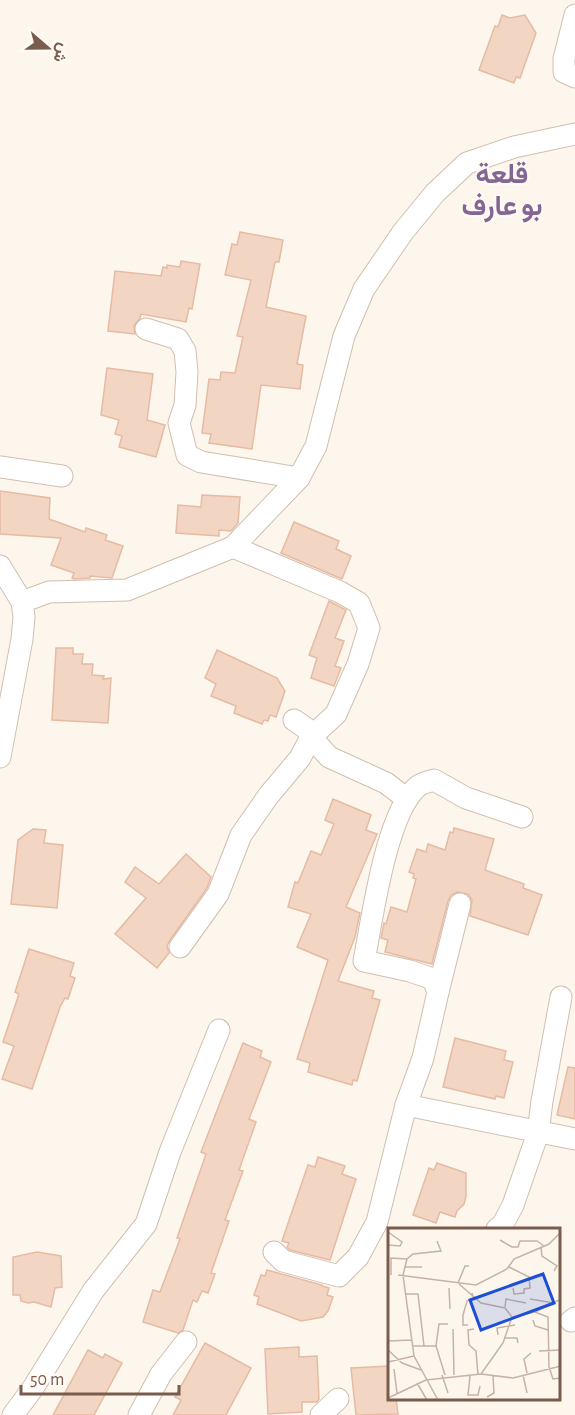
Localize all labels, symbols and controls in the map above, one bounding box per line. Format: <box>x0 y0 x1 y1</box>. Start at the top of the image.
north arrow <box>18 18 78 78</box>
text: ش <box>49 41 72 65</box>
district label: قلعة بو عارف <box>461 161 543 223</box>
inset map <box>388 1228 560 1400</box>
scale bar <box>21 1358 178 1396</box>
text: 50 m <box>30 1371 64 1389</box>

